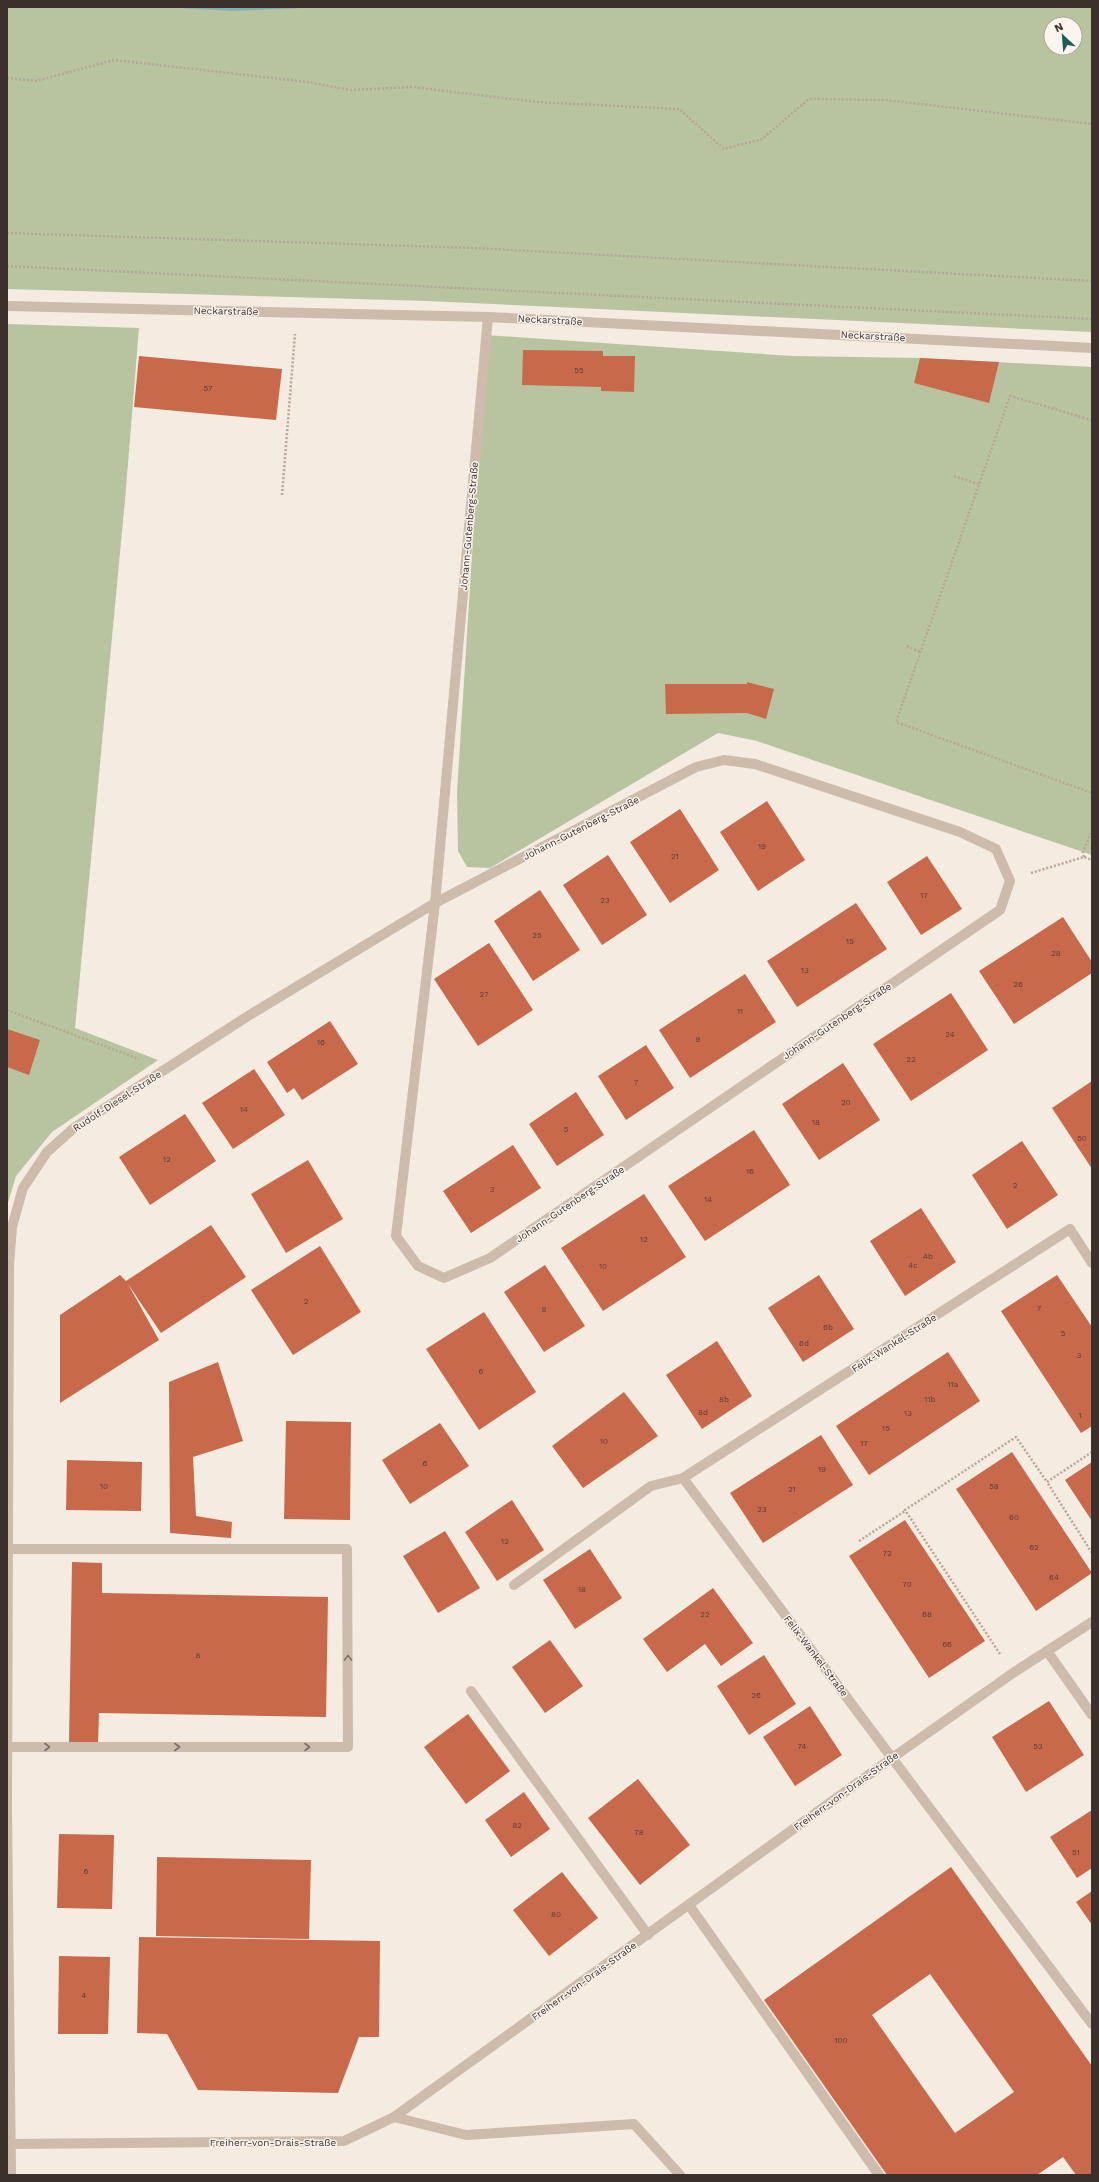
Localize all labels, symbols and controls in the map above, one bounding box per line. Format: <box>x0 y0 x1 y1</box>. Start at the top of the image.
north arrow <box>1043 16 1083 56</box>
text: N <box>1052 20 1065 35</box>
street label: Neckarstraße <box>194 305 259 317</box>
street label: Neckarstraße <box>517 313 583 327</box>
street label: Neckarstraße <box>840 329 906 343</box>
house number: 55 <box>574 366 584 375</box>
house number: 57 <box>203 384 213 393</box>
street label: Johann-Gutenberg-Straße <box>458 461 480 591</box>
street label: Johann-Gutenberg-Straße <box>521 794 641 862</box>
house number: 19 <box>758 842 766 851</box>
house number: 21 <box>671 852 679 861</box>
house number: 17 <box>920 891 928 900</box>
house number: 23 <box>600 896 610 905</box>
house number: 25 <box>532 931 542 940</box>
house number: 15 <box>846 937 854 946</box>
house number: 28 <box>1051 949 1061 958</box>
house number: 13 <box>801 966 809 975</box>
street label: Johann-Gutenberg-Straße <box>781 980 894 1062</box>
house number: 26 <box>1013 980 1023 989</box>
house number: 27 <box>480 990 489 999</box>
house number: 11 <box>737 1007 743 1016</box>
house number: 24 <box>945 1030 955 1039</box>
house number: 9 <box>696 1035 701 1044</box>
house number: 16 <box>317 1038 325 1047</box>
house number: 22 <box>906 1055 916 1064</box>
street label: Rudolf-Diesel-Straße <box>71 1068 163 1134</box>
house number: 7 <box>634 1078 639 1087</box>
house number: 20 <box>841 1098 851 1107</box>
house number: 14 <box>240 1105 248 1114</box>
house number: 18 <box>812 1118 820 1127</box>
house number: 5 <box>564 1125 569 1134</box>
house number: 50 <box>1077 1134 1087 1143</box>
house number: 12 <box>163 1155 171 1164</box>
street label: Johann-Gutenberg-Straße <box>514 1163 627 1245</box>
house number: 16 <box>746 1167 754 1176</box>
house number: 2 <box>1013 1181 1018 1190</box>
house number: 3 <box>490 1185 495 1194</box>
house number: 14 <box>704 1195 712 1204</box>
house number: 12 <box>640 1235 648 1244</box>
house number: 4b <box>923 1252 933 1261</box>
house number: 4c <box>908 1261 918 1270</box>
house number: 10 <box>599 1262 607 1271</box>
house number: 2 <box>304 1297 309 1306</box>
house number: 7 <box>1037 1304 1042 1313</box>
house number: 8 <box>542 1305 547 1314</box>
street label: Felix-Wankel-Straße <box>850 1311 939 1374</box>
house number: 6b <box>823 1323 833 1332</box>
house number: 5 <box>1061 1329 1066 1338</box>
house number: 6d <box>799 1339 809 1348</box>
house number: 3 <box>1077 1351 1082 1360</box>
house number: 6 <box>479 1367 484 1376</box>
house number: 11a <box>948 1380 959 1389</box>
house number: 8b <box>719 1395 729 1404</box>
house number: 11b <box>924 1395 936 1404</box>
house number: 8d <box>698 1408 708 1417</box>
house number: 13 <box>904 1409 912 1418</box>
house number: 1 <box>1078 1411 1082 1420</box>
house number: 15 <box>882 1424 890 1433</box>
house number: 10 <box>600 1437 608 1446</box>
house number: 17 <box>860 1439 868 1448</box>
house number: 6 <box>423 1459 428 1468</box>
house number: 19 <box>818 1465 826 1474</box>
house number: 10 <box>100 1482 108 1491</box>
house number: 58 <box>989 1482 999 1491</box>
house number: 21 <box>788 1485 796 1494</box>
house number: 23 <box>757 1505 767 1514</box>
house number: 60 <box>1009 1513 1019 1522</box>
house number: 12 <box>501 1537 509 1546</box>
house number: 62 <box>1029 1543 1039 1552</box>
house number: 72 <box>882 1549 892 1558</box>
house number: 64 <box>1049 1573 1059 1582</box>
house number: 70 <box>902 1580 912 1589</box>
house number: 18 <box>578 1585 586 1594</box>
house number: 22 <box>700 1610 710 1619</box>
house number: 68 <box>922 1610 932 1619</box>
street label: Felix-Wankel-Straße <box>782 1613 850 1699</box>
house number: 66 <box>942 1640 952 1649</box>
house number: 8 <box>196 1651 201 1660</box>
one-way arrow <box>344 1655 352 1661</box>
house number: 26 <box>751 1691 761 1700</box>
house number: 74 <box>798 1742 807 1751</box>
house number: 53 <box>1033 1742 1043 1751</box>
one-way arrow <box>44 1743 50 1751</box>
one-way arrow <box>174 1743 180 1751</box>
one-way arrow <box>304 1743 310 1751</box>
street label: Freiherr-von-Drais-Straße <box>792 1749 901 1833</box>
house number: 82 <box>512 1821 522 1830</box>
house number: 78 <box>634 1828 644 1837</box>
house number: 51 <box>1072 1848 1080 1857</box>
house number: 6 <box>84 1867 89 1876</box>
house number: 80 <box>551 1910 561 1919</box>
street label: Freiherr-von-Drais-Straße <box>530 1939 639 2023</box>
house number: 4 <box>82 1991 87 2000</box>
house number: 100 <box>834 2036 848 2045</box>
street label: Freiherr-von-Drais-Straße <box>210 2137 336 2148</box>

